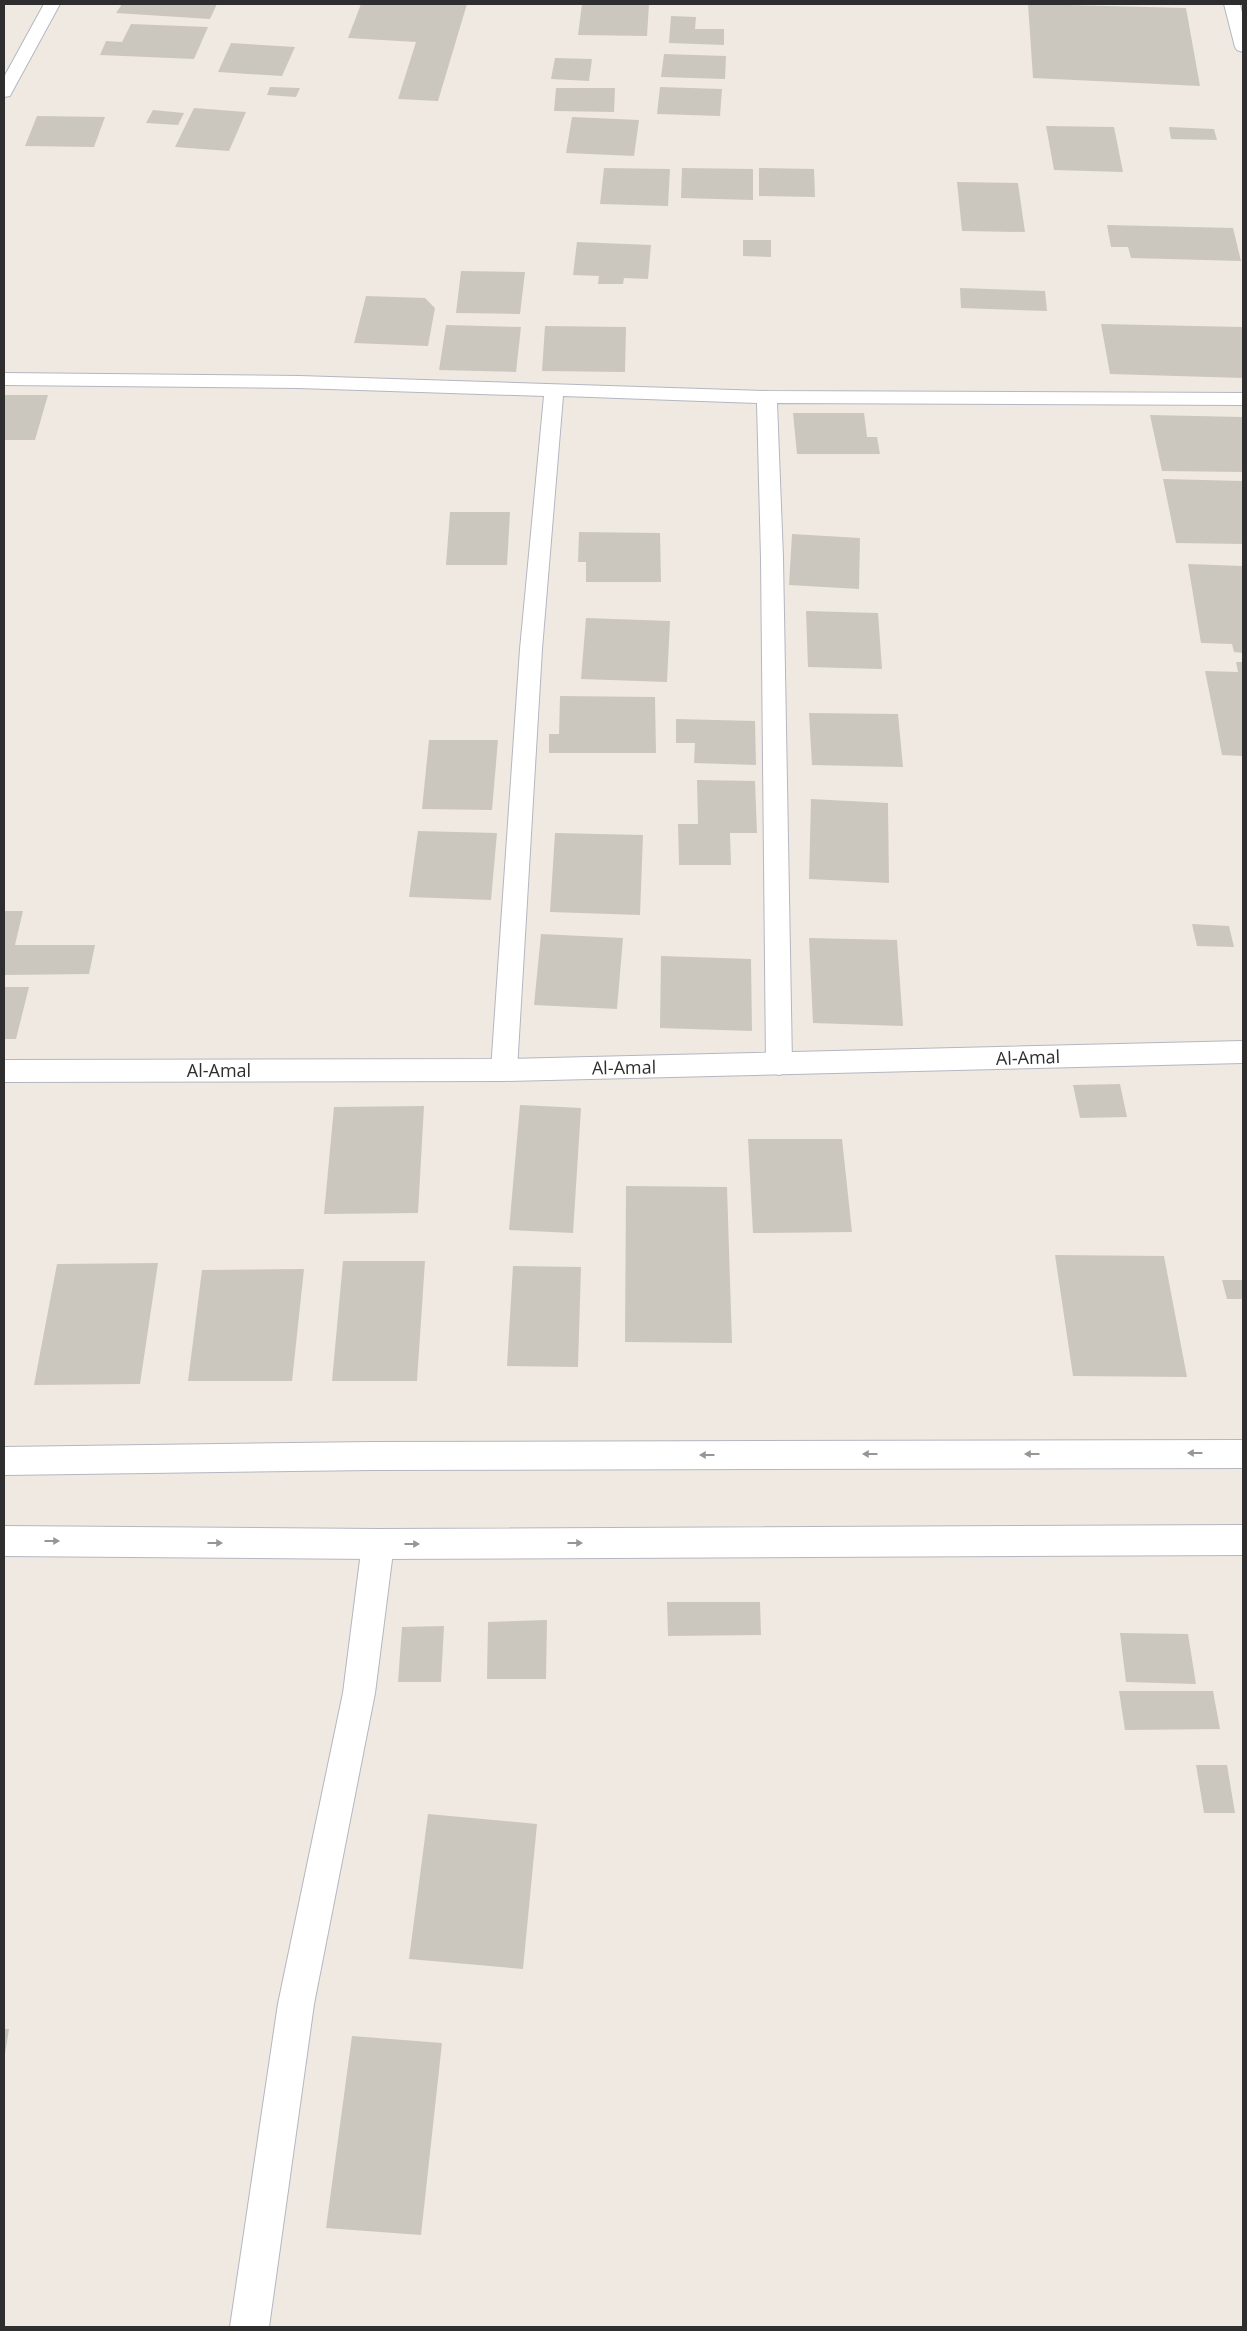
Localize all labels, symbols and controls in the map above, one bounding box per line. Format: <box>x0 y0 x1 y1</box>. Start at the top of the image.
street label: Al-Amal <box>995 1044 1061 1070</box>
street label: Al-Amal <box>592 1054 656 1080</box>
street label: Al-Amal <box>187 1058 251 1082</box>
one-way arrow <box>1186 1449 1202 1457</box>
one-way arrow <box>861 1450 877 1458</box>
one-way arrow <box>1024 1450 1040 1458</box>
one-way arrow <box>699 1451 715 1459</box>
one-way arrow <box>45 1537 61 1545</box>
one-way arrow <box>207 1539 223 1547</box>
one-way arrow <box>567 1539 583 1547</box>
one-way arrow <box>405 1540 421 1548</box>

